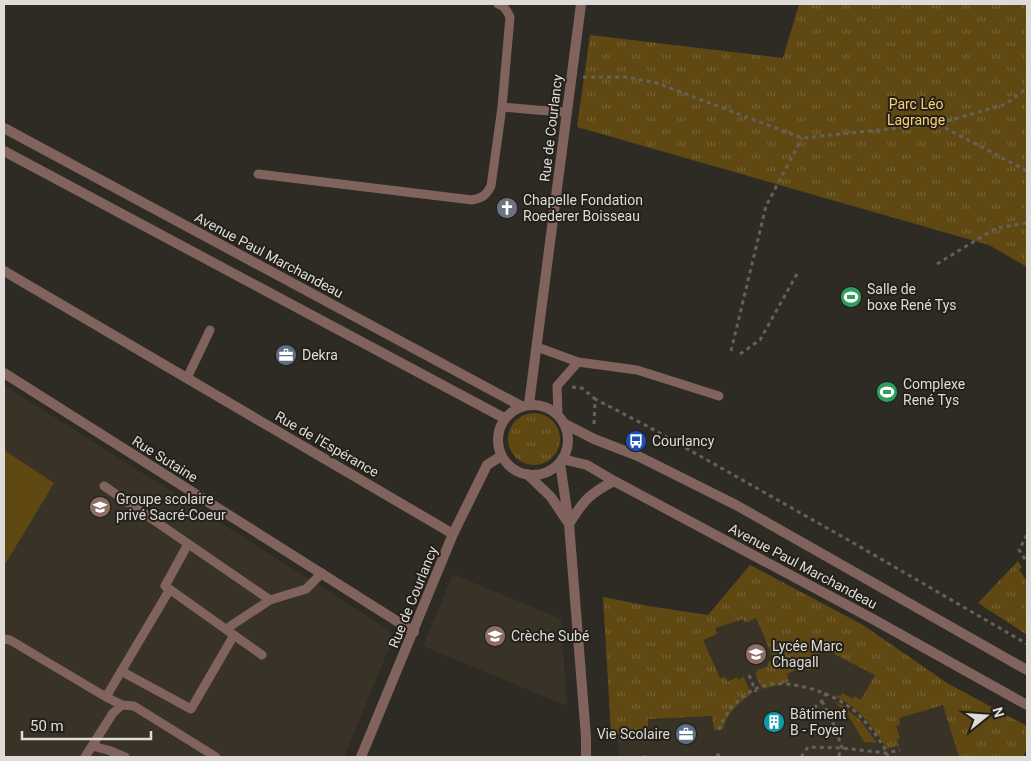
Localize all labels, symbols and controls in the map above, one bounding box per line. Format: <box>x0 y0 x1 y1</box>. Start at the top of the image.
street label: Rue de Courlancy <box>536 73 566 183</box>
park label: Parc Léo Lagrange <box>887 96 945 128</box>
place label: Chapelle Fondation Roederer Boisseau <box>523 192 643 224</box>
church icon: Chapelle Fondation Roederer Boisseau <box>495 196 519 220</box>
street label: Avenue Paul Marchandeau <box>192 209 346 301</box>
place label: Salle de boxe René Tys <box>867 281 957 313</box>
sports icon: Salle de boxe René Tys <box>839 285 863 309</box>
office icon: Dekra <box>274 343 298 367</box>
place label: Dekra <box>302 347 338 363</box>
place label: Complexe René Tys <box>903 376 965 408</box>
sports icon: Complexe René Tys <box>875 380 899 404</box>
street label: Rue de l'Espérance <box>272 408 382 480</box>
bus stop icon: Courlancy <box>624 429 648 453</box>
street label: Rue Sutaine <box>129 433 201 485</box>
place label: Courlancy <box>652 433 715 449</box>
place label: Groupe scolaire privé Sacré-Coeur <box>116 491 226 523</box>
school or university icon: Groupe scolaire privé Sacré-Coeur <box>88 495 112 519</box>
street label: Avenue Paul Marchandeau <box>726 520 880 612</box>
street label: Rue de Courlancy <box>385 543 441 650</box>
school or university icon: Crèche Subé <box>483 624 507 648</box>
place label: Crèche Subé <box>511 628 589 644</box>
place label: Lycée Marc Chagall <box>772 638 843 670</box>
school or university icon: Lycée Marc Chagall <box>744 642 768 666</box>
north arrow <box>961 691 1011 741</box>
text: N <box>989 705 1008 719</box>
place label: Bâtiment B - Foyer <box>790 706 847 738</box>
scale bar <box>22 708 151 740</box>
building icon: Bâtiment B - Foyer <box>762 710 786 734</box>
text: 50 m <box>30 717 64 735</box>
office icon: Vie Scolaire <box>674 722 698 746</box>
place label: Vie Scolaire <box>597 726 670 742</box>

